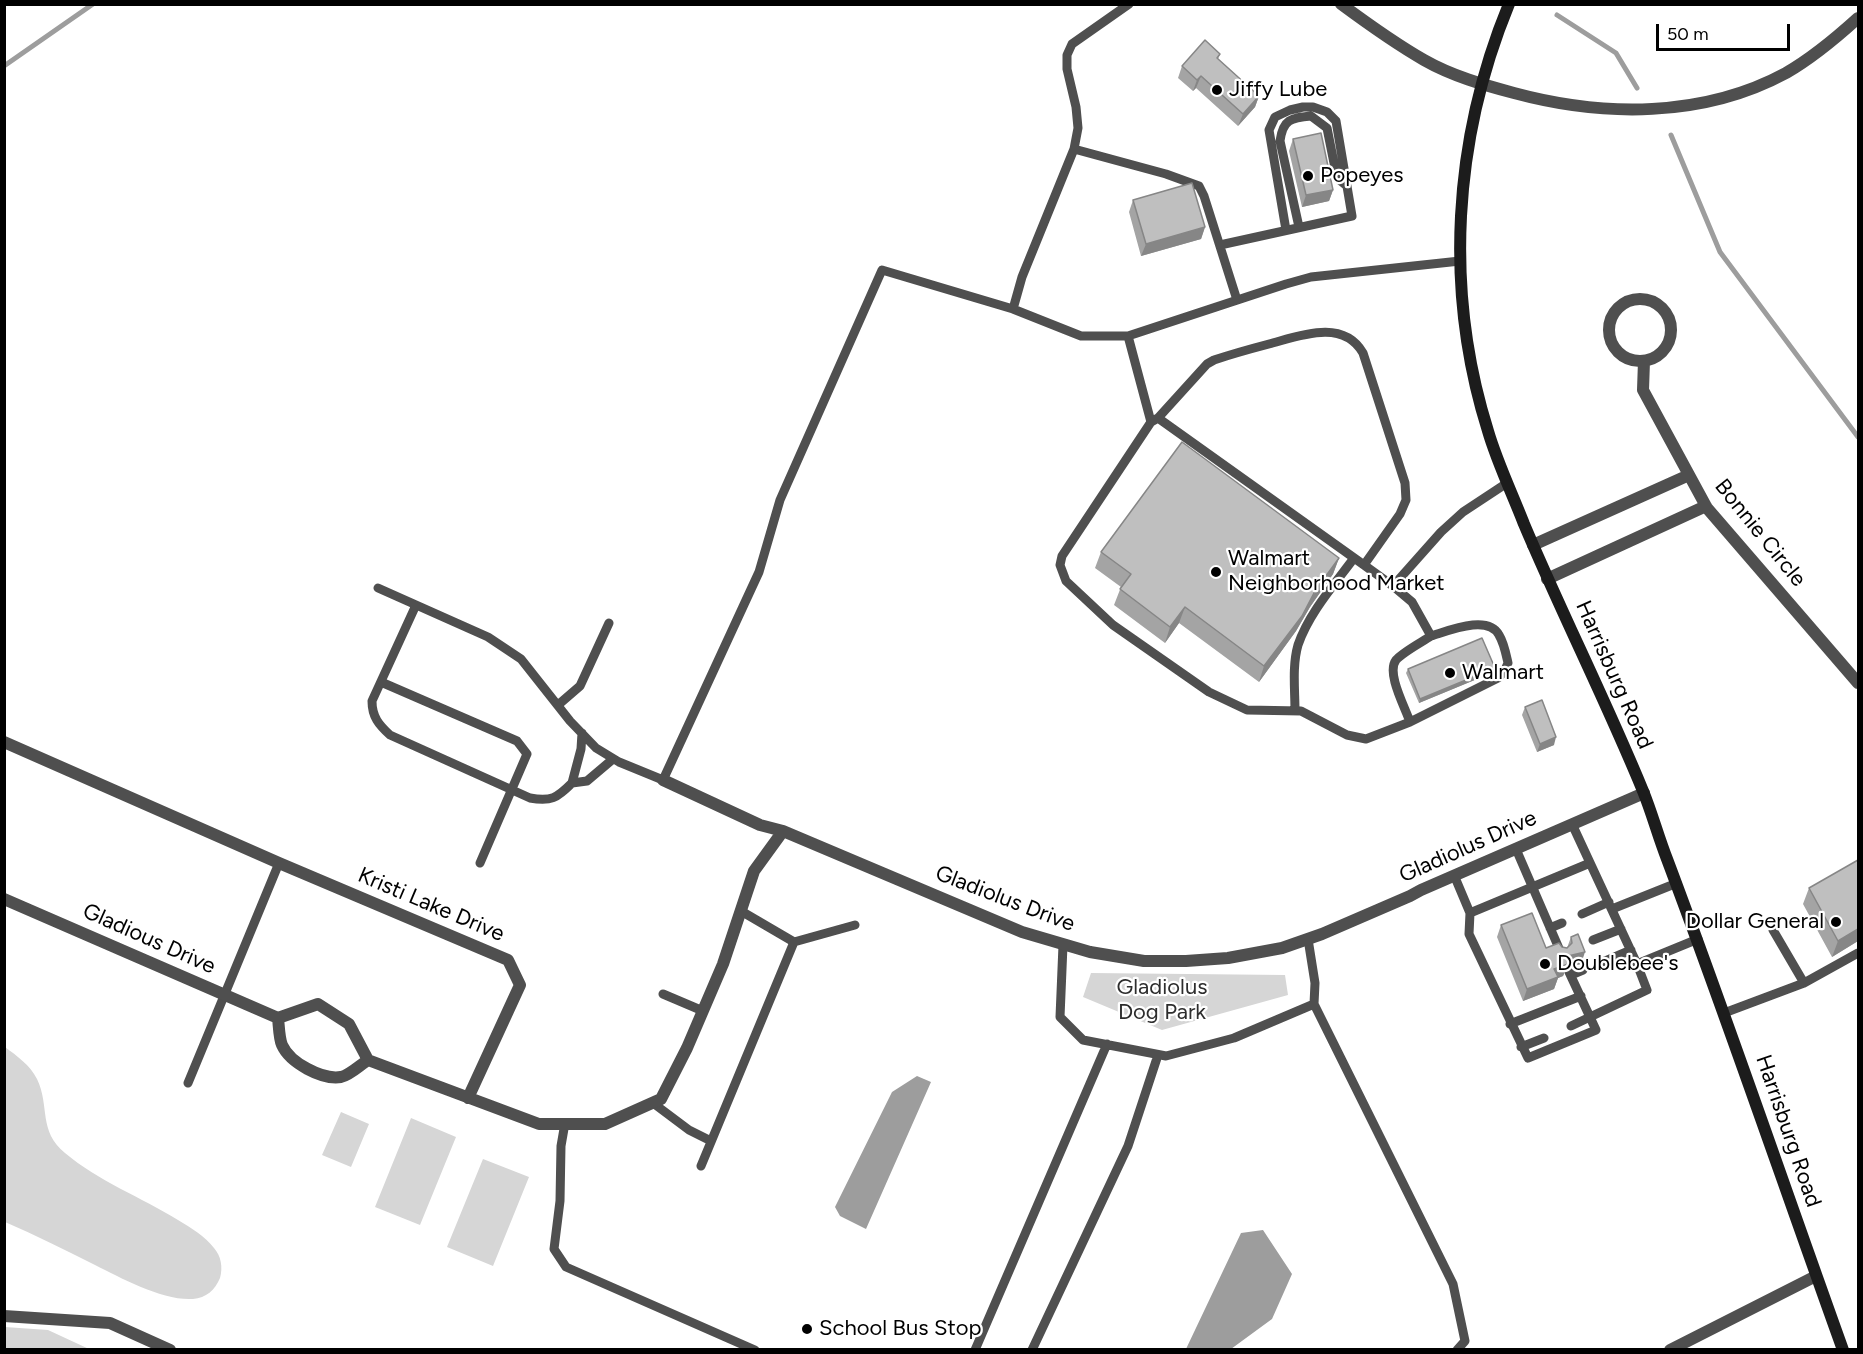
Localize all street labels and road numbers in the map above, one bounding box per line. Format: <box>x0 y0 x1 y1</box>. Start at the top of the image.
street label: Bonnie Circle <box>1709 474 1811 592</box>
street label: Harrisburg Road <box>1569 597 1659 753</box>
street label: Gladiolus Drive <box>1395 805 1541 889</box>
street label: Gladiolus Drive <box>932 860 1078 938</box>
street label: Kristi Lake Drive <box>354 862 508 948</box>
street label: Gladious Drive <box>79 898 219 980</box>
street label: Harrisburg Road <box>1750 1051 1826 1211</box>

